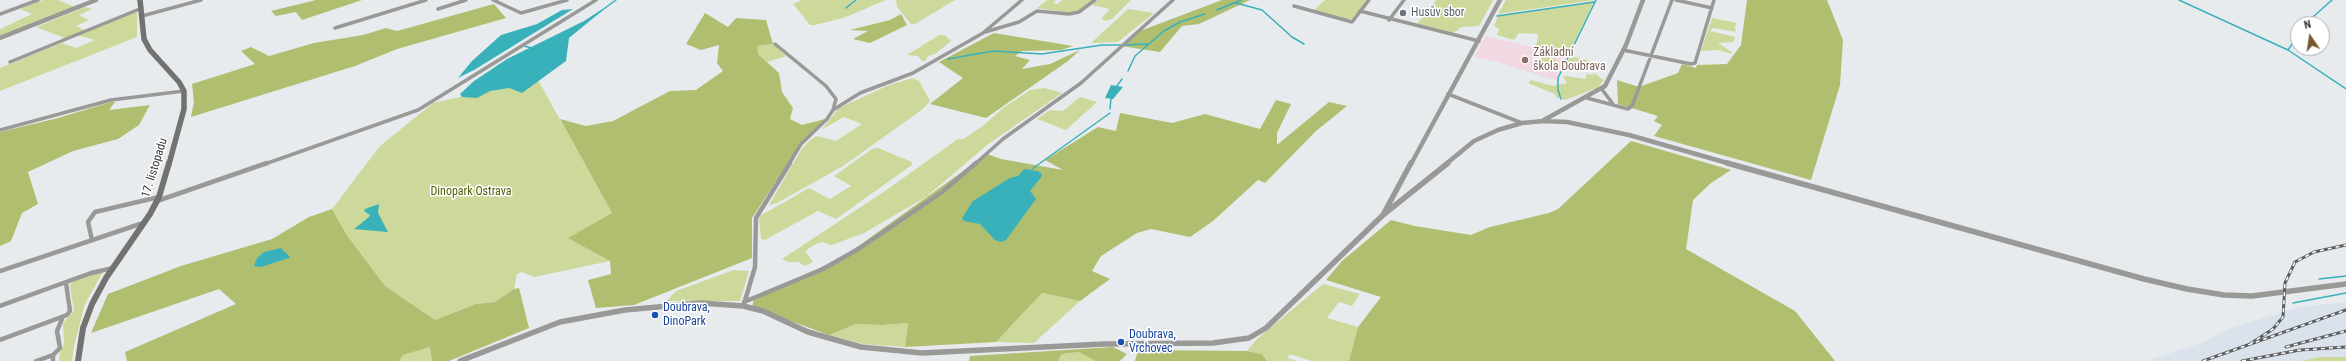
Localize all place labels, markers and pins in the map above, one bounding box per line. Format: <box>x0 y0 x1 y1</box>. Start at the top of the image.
place label: Husův sbor <box>1411 6 1464 20</box>
marker: Husův sbor <box>1398 8 1408 18</box>
place label: Základní škola Doubrava <box>1533 46 1606 74</box>
marker: Základní škola Doubrava <box>1520 55 1530 65</box>
place label: Doubrava, DinoPark <box>663 301 710 329</box>
marker: Doubrava, DinoPark <box>650 310 660 320</box>
place label: Doubrava, Vrchovec <box>1129 328 1176 356</box>
marker: Doubrava, Vrchovec <box>1116 337 1126 347</box>

